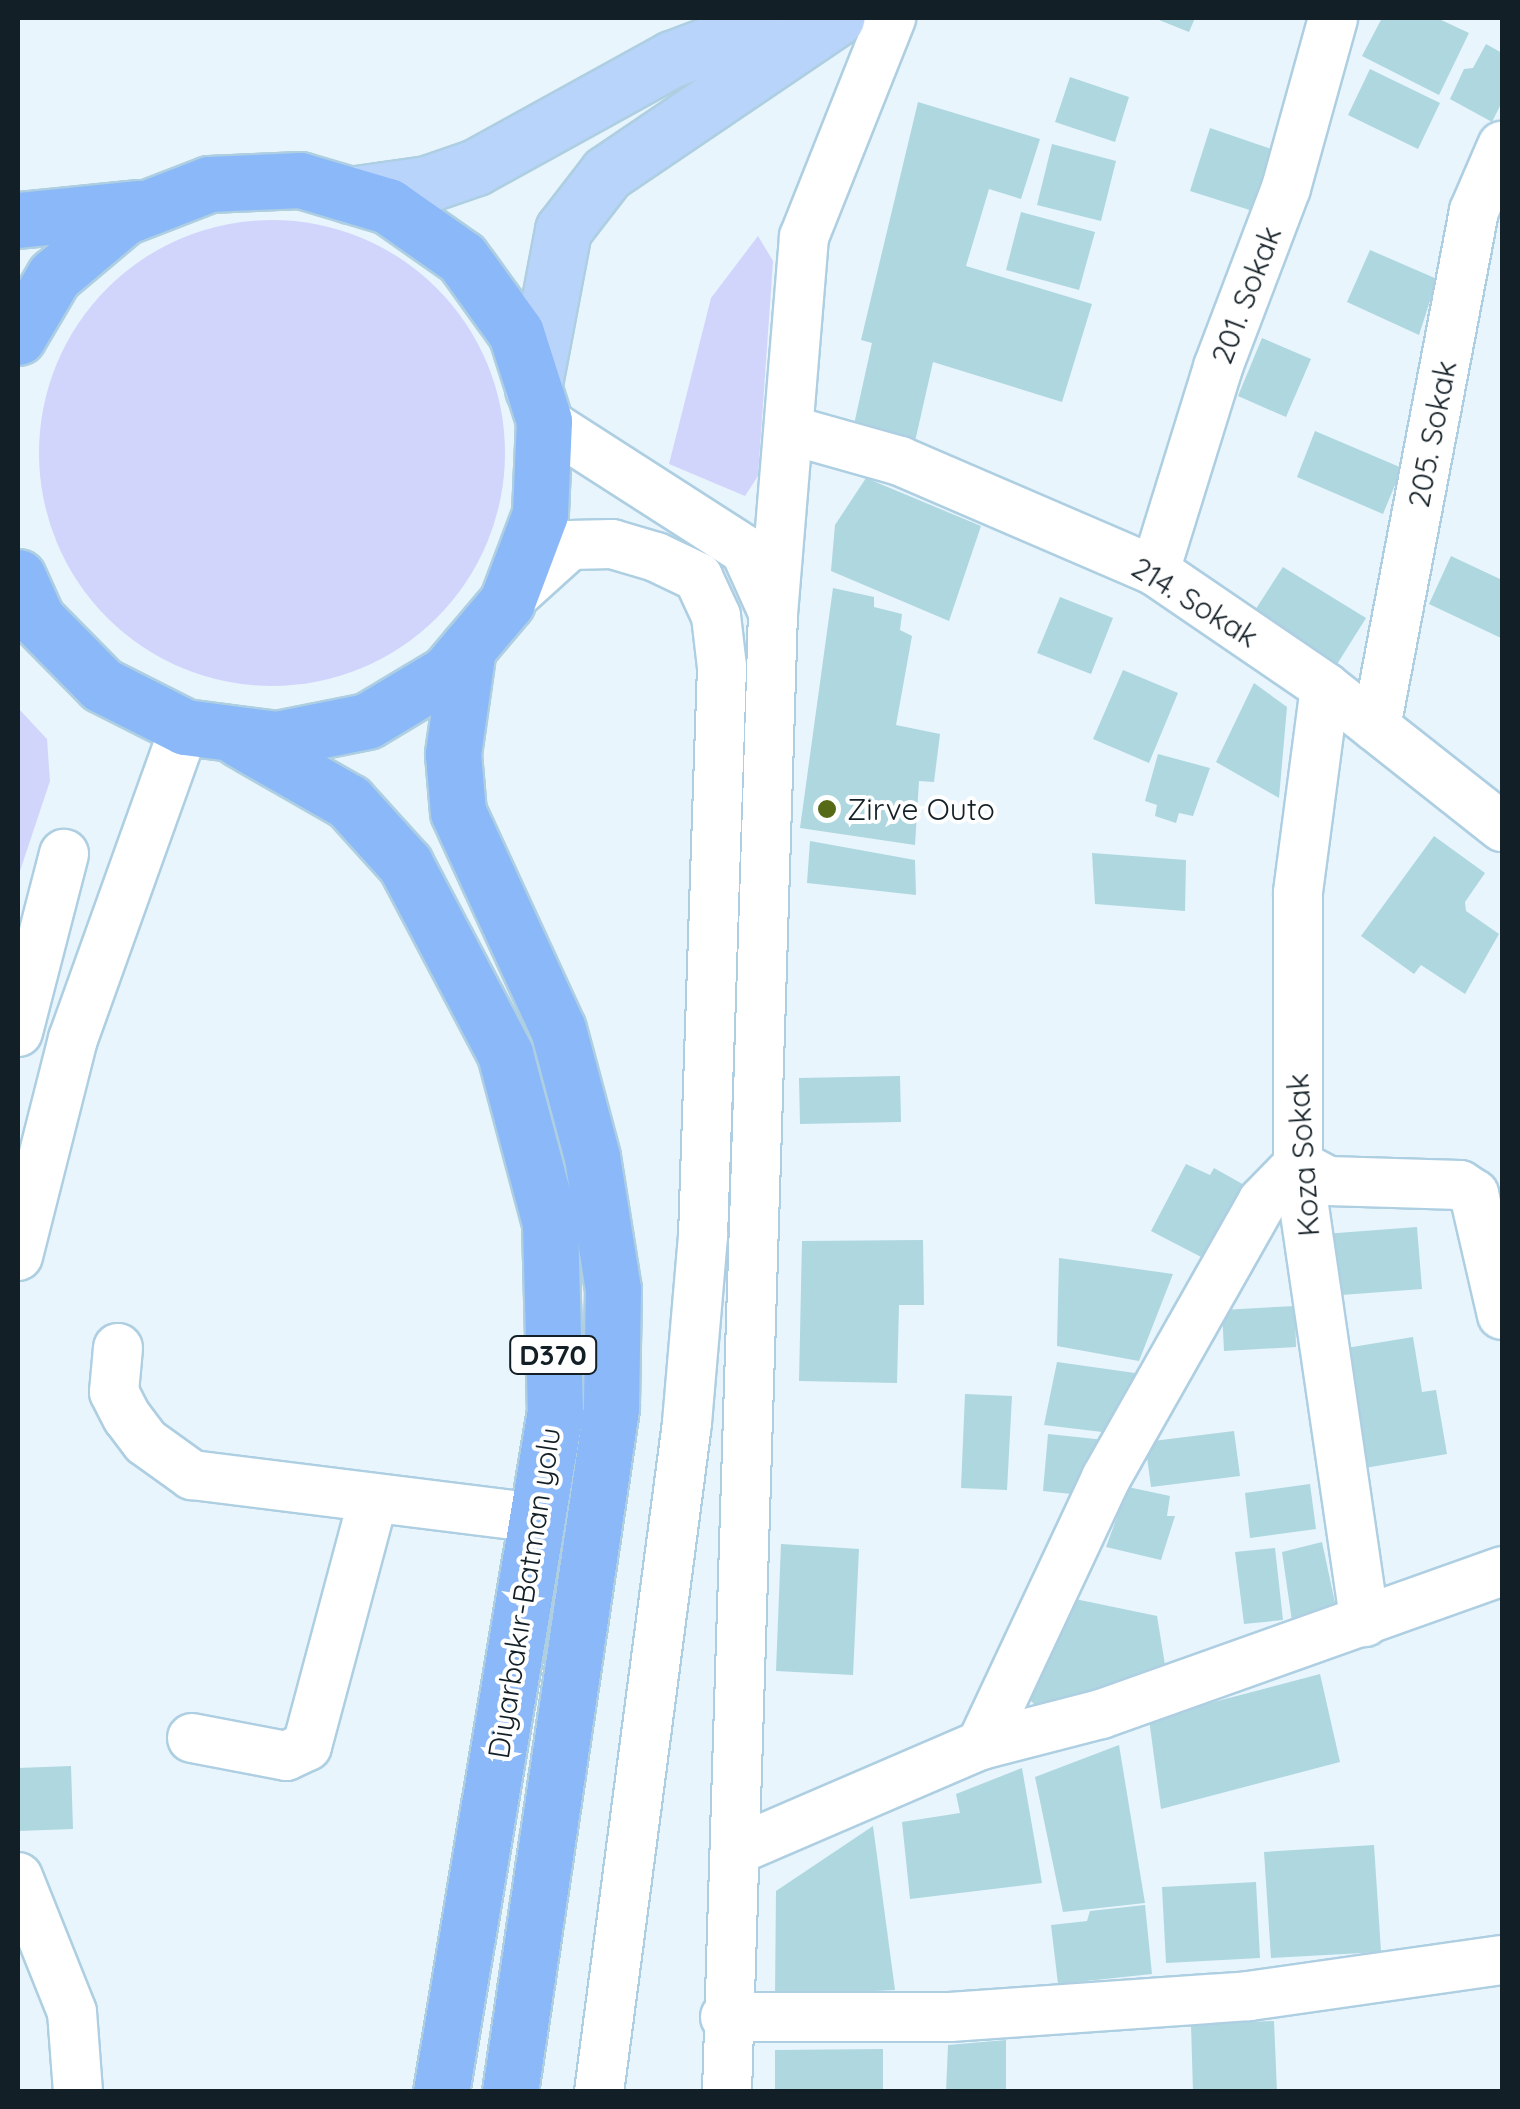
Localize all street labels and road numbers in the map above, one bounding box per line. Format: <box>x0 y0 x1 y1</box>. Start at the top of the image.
street label: 201. Sokak <box>1203 221 1289 369</box>
street label: 205. Sokak <box>1400 358 1464 510</box>
street label: 214. Sokak <box>1125 549 1265 655</box>
street label: Koza Sokak <box>1279 1072 1327 1238</box>
road number: D370 <box>508 1332 598 1378</box>
street label: Diyarbakır-Batman yolu <box>480 1425 568 1761</box>

